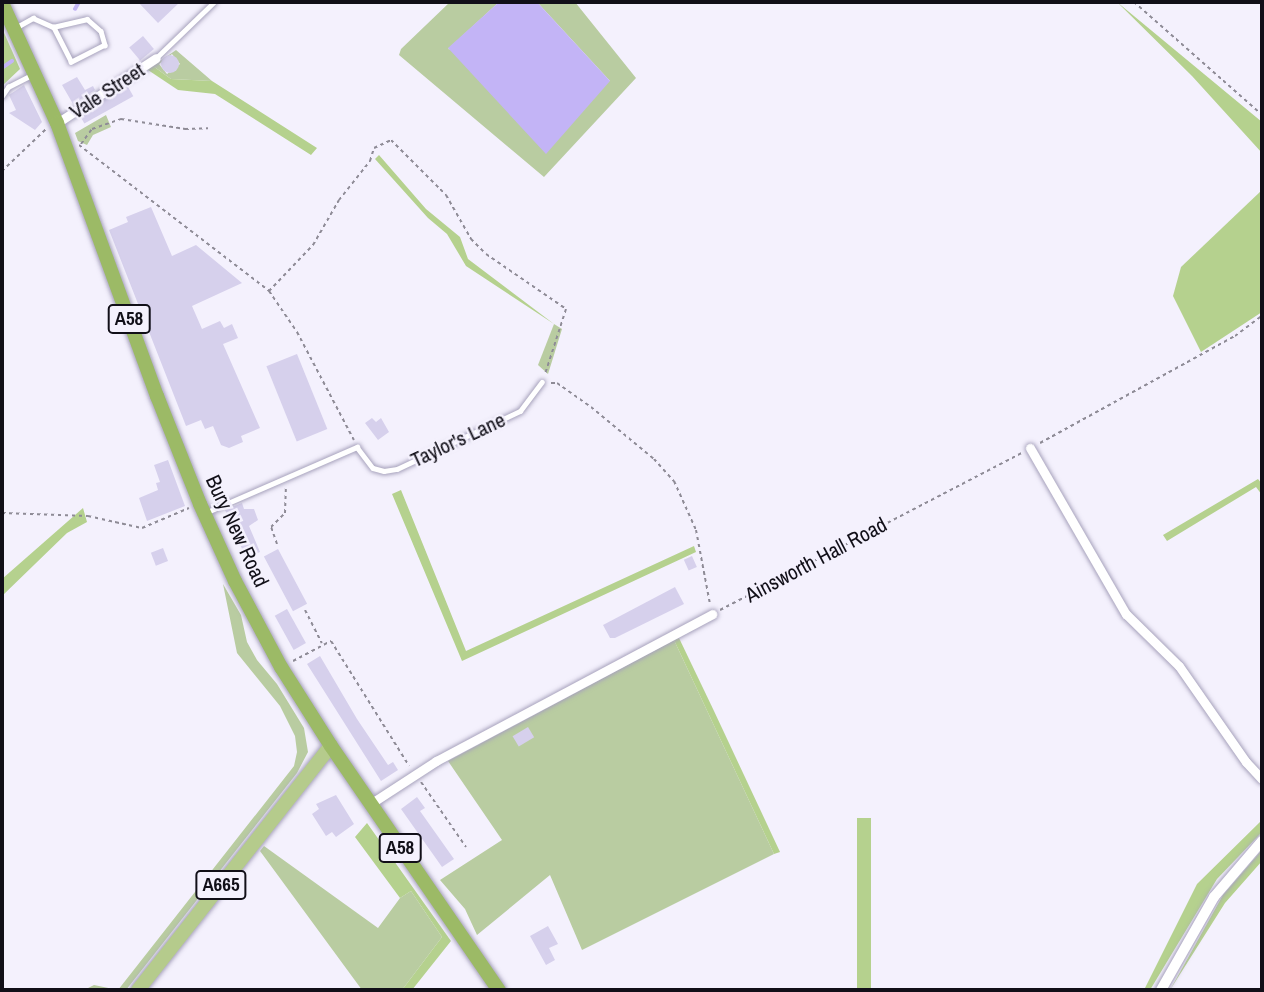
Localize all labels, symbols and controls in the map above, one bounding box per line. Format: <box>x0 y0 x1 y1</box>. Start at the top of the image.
street label: Vale Street <box>65 58 149 124</box>
road number: A58 <box>106 304 152 334</box>
street label: Taylor's Lane <box>407 407 509 473</box>
street label: Bury New Road <box>200 471 274 591</box>
street label: Ainsworth Hall Road <box>741 512 891 608</box>
road number: A58 <box>377 832 423 863</box>
road number: A665 <box>195 870 247 900</box>

